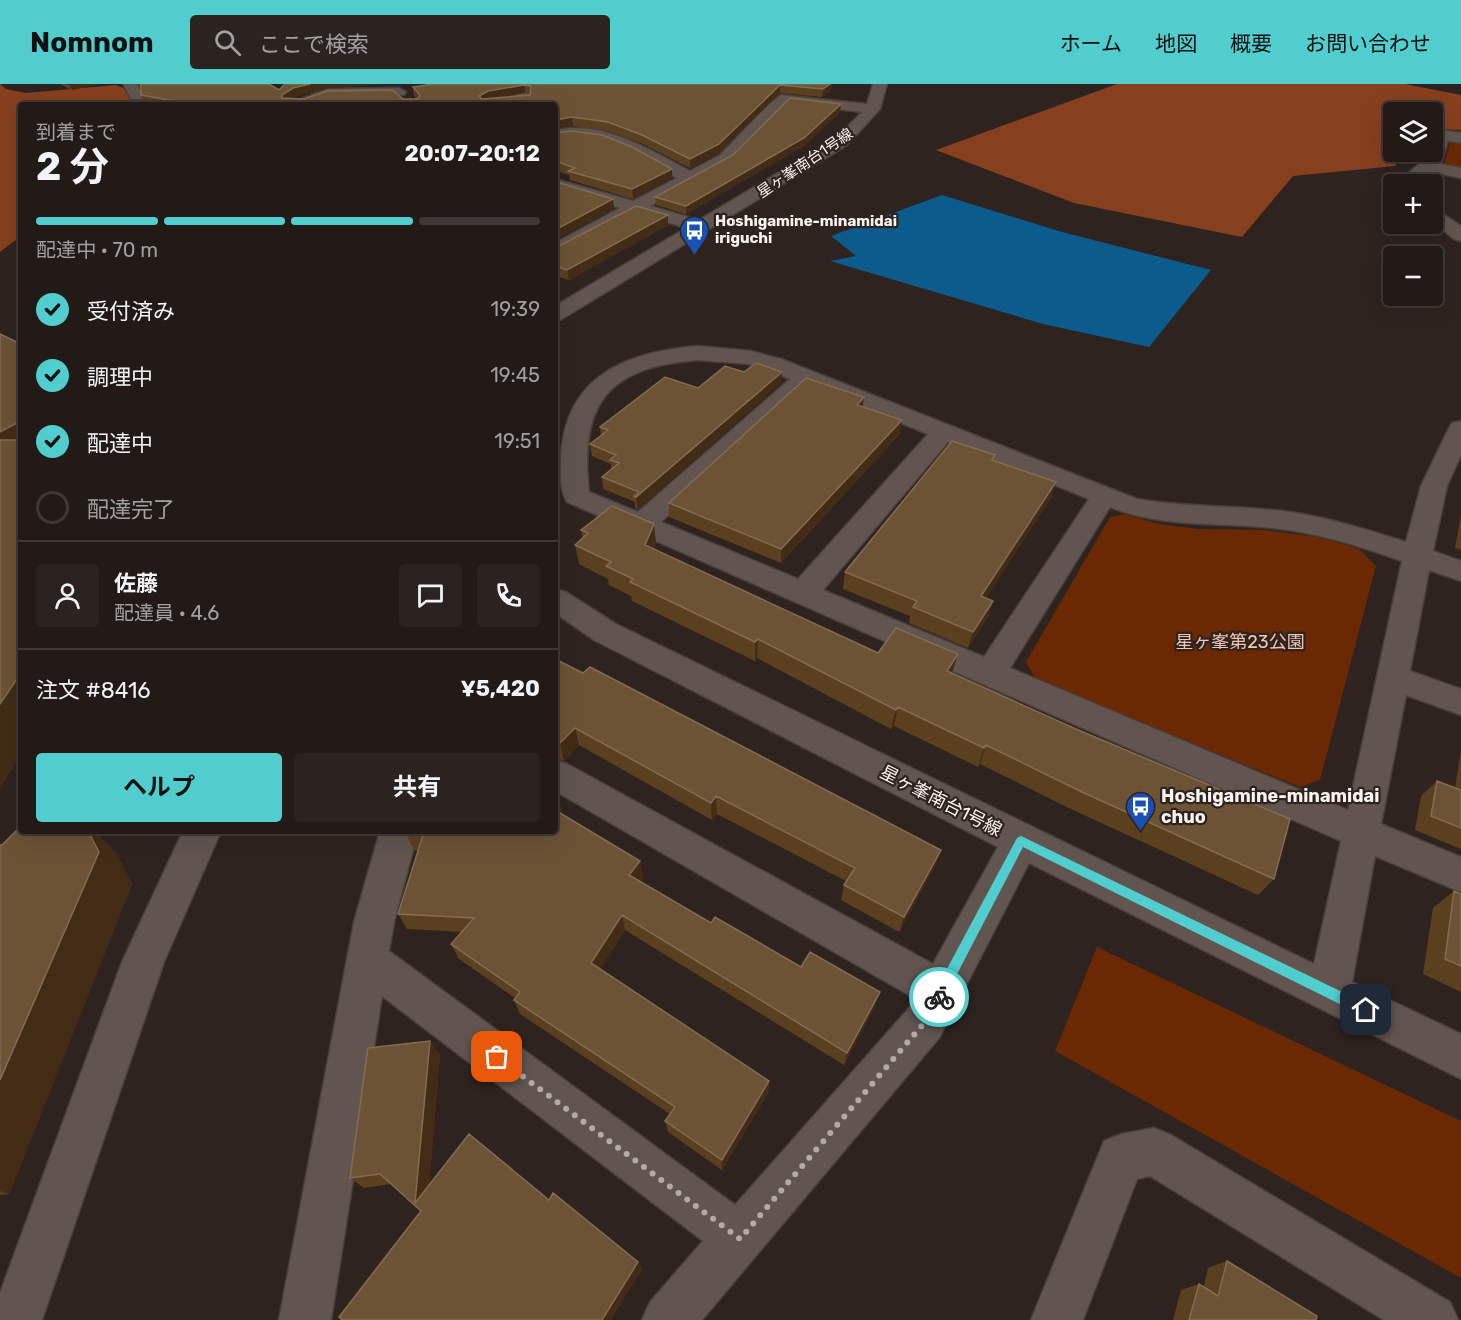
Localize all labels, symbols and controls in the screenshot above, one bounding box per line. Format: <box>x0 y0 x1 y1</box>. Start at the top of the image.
search box <box>190 15 610 69</box>
text: Nomnom <box>30 26 154 59</box>
icon: search <box>211 26 244 59</box>
text: ここで検索 <box>259 31 369 58</box>
text: ホーム <box>1060 31 1122 56</box>
text: 地図 <box>1155 31 1197 56</box>
text: 概要 <box>1230 31 1272 56</box>
text: お問い合わせ <box>1305 31 1431 56</box>
map controls <box>1383 102 1443 306</box>
button: layers <box>1383 102 1443 162</box>
text: 到着まで <box>36 120 116 144</box>
street label: 星ヶ峯南台1号線 <box>754 124 856 202</box>
text: 20:07–20:12 <box>405 140 540 167</box>
text: 2 分 <box>36 144 109 190</box>
button: + <box>1383 174 1443 234</box>
place label: Hoshigamine-minamidai iriguchi <box>715 212 897 247</box>
bus stop icon: Hoshigamine-minamidai iriguchi <box>678 214 710 256</box>
text: 配達中 · 70 m <box>36 238 158 262</box>
button: − <box>1383 246 1443 306</box>
icon: check <box>36 293 69 326</box>
text: 19:39 <box>491 297 540 321</box>
text: 受付済み <box>87 298 175 325</box>
icon: check <box>36 359 69 392</box>
text: 19:45 <box>490 363 540 387</box>
text: 調理中 <box>87 364 153 391</box>
icon: check <box>36 425 69 458</box>
text: 19:51 <box>494 429 540 453</box>
text: 配達中 <box>87 430 153 457</box>
text: 配達完了 <box>87 496 175 523</box>
button: person <box>36 564 99 627</box>
button: chat <box>399 564 462 627</box>
button: phone <box>477 564 540 627</box>
text: 佐藤 <box>114 570 158 597</box>
text: 配達員 · 4.6 <box>114 601 219 625</box>
park label: 星ヶ峯第23公園 <box>1175 631 1305 653</box>
text: ¥5,420 <box>460 675 540 702</box>
text: 注文 #8416 <box>36 677 151 704</box>
button: ヘルプ <box>36 753 282 822</box>
button: 共有 <box>294 753 540 822</box>
street label: 星ヶ峯南台1号線 <box>876 761 1006 841</box>
place label: Hoshigamine-minamidai chuo <box>1161 785 1379 828</box>
bus stop icon: Hoshigamine-minamidai chuo <box>1124 790 1156 832</box>
courier <box>909 967 969 1027</box>
icon: bike <box>923 981 956 1014</box>
pin <box>1340 984 1391 1035</box>
icon: home <box>1349 993 1382 1026</box>
pin <box>471 1031 522 1082</box>
icon: bag <box>480 1040 513 1073</box>

